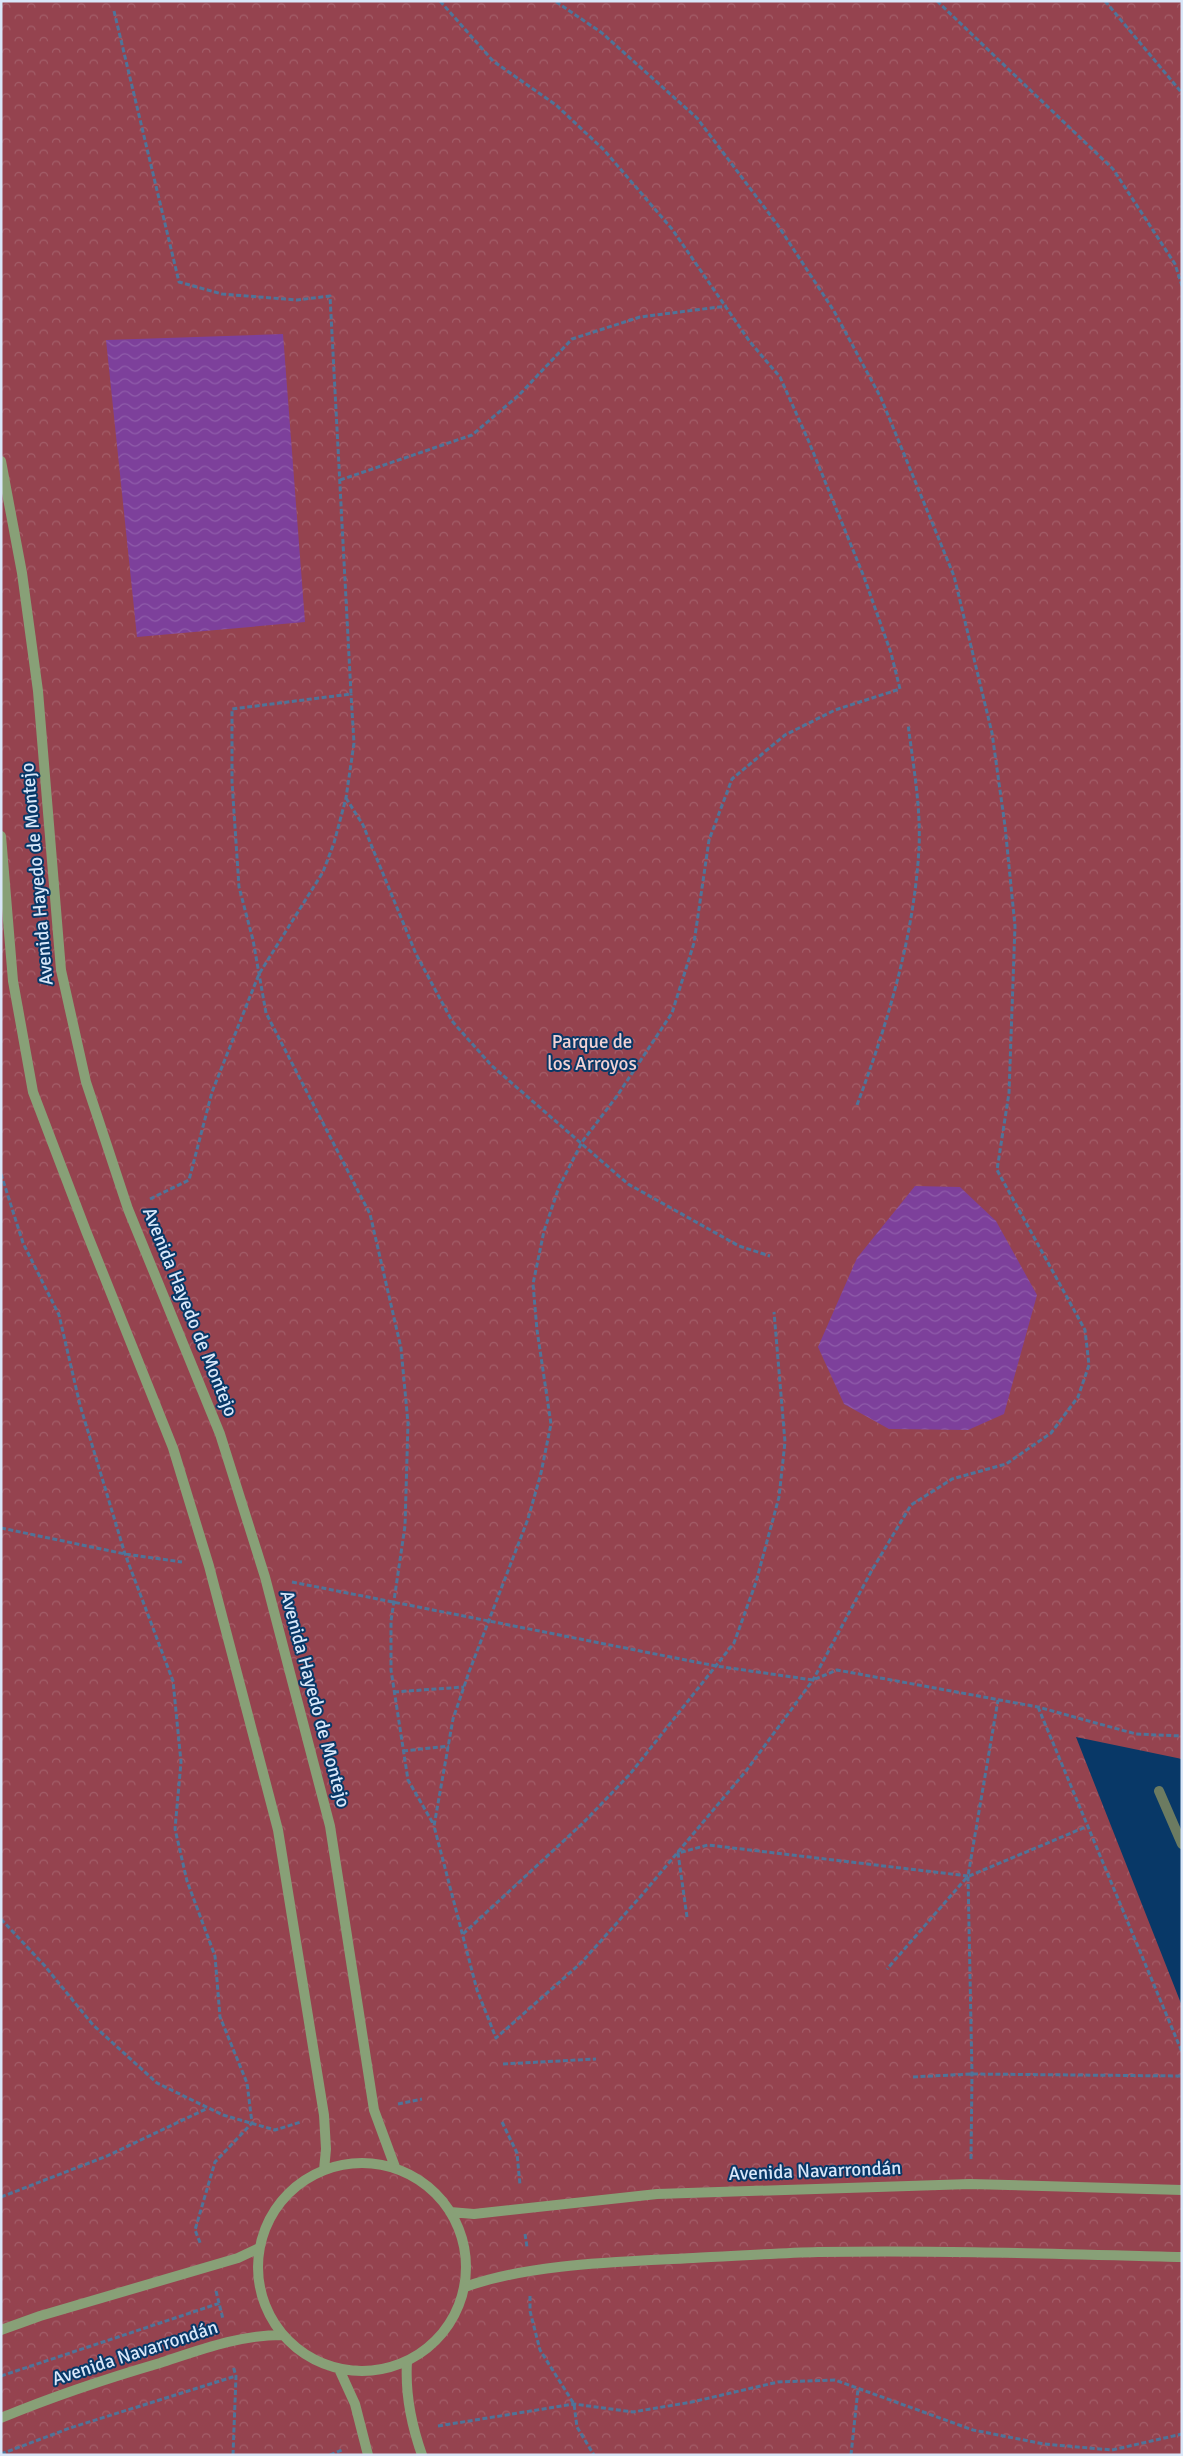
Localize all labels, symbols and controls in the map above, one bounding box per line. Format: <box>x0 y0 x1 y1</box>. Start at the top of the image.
street label: Avenida Hayedo de Montejo <box>15 761 59 986</box>
park label: Parque de los Arroyos <box>547 1030 637 1076</box>
street label: Avenida Hayedo de Montejo <box>137 1204 243 1420</box>
street label: Avenida Hayedo de Montejo <box>274 1588 356 1810</box>
street label: Avenida Navarrondán <box>728 2156 902 2186</box>
street label: Avenida Navarrondán <box>49 2315 221 2391</box>

